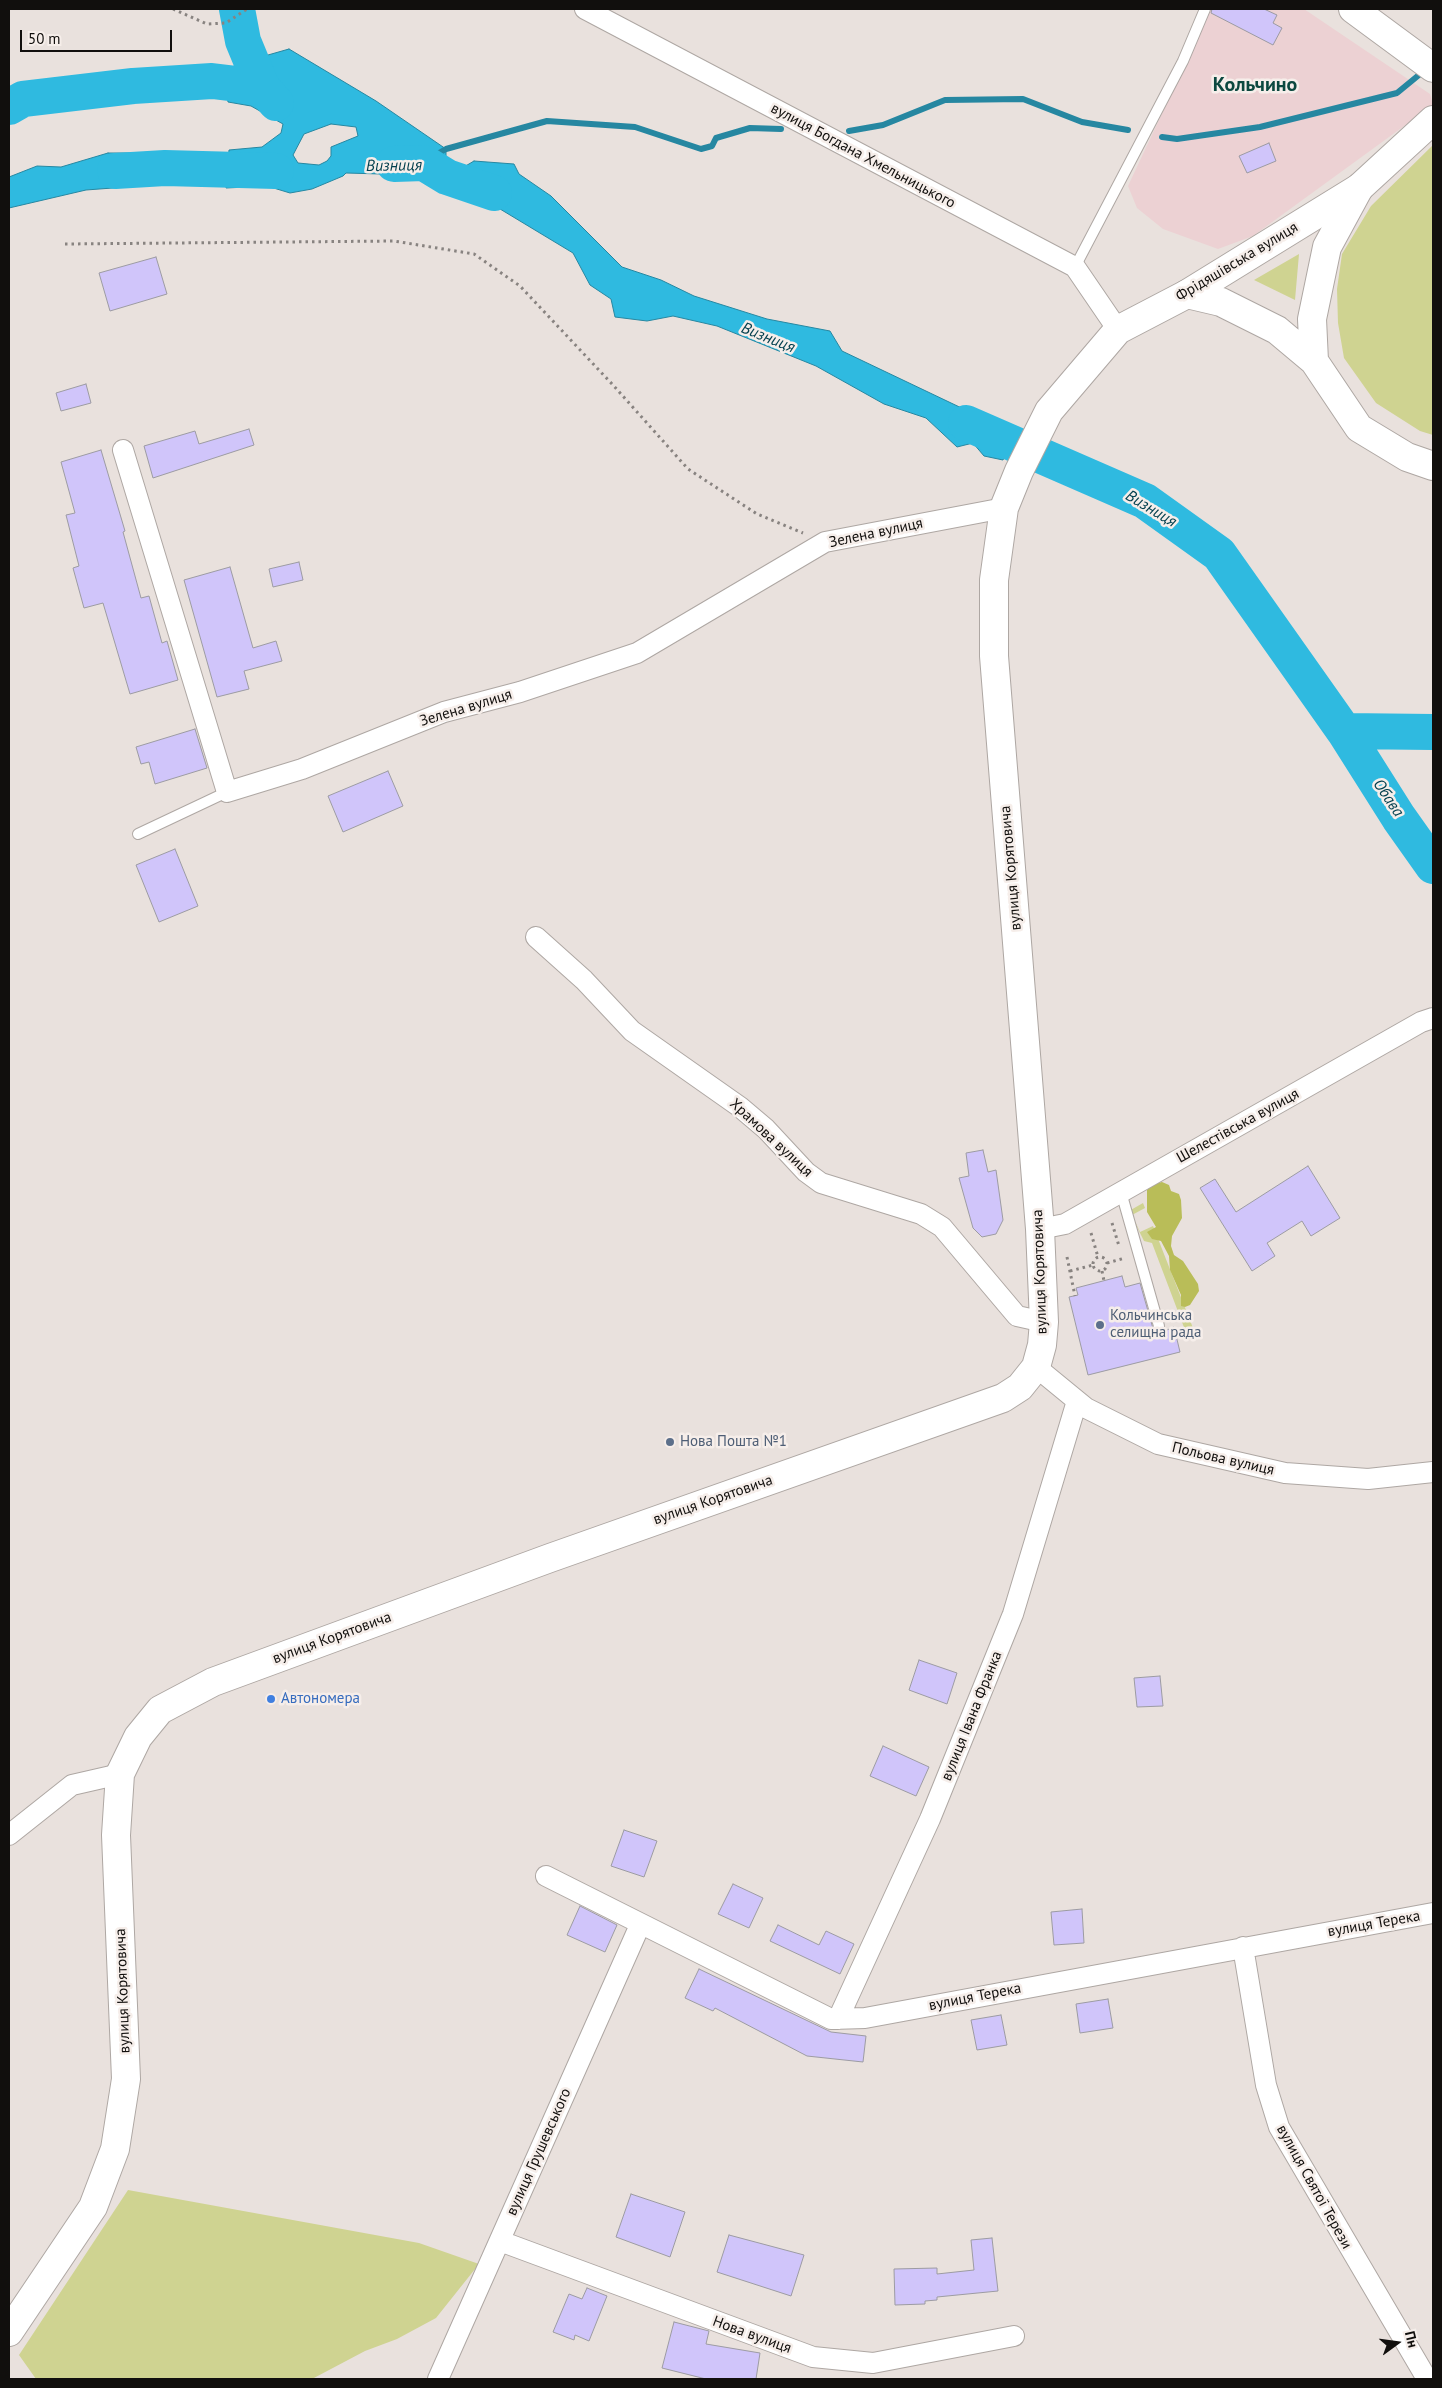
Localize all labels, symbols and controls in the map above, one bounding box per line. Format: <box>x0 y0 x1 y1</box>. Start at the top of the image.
scale bar <box>22 20 175 52</box>
text: 50 m <box>28 29 61 48</box>
district label: Кольчино <box>1213 73 1297 97</box>
street label: вулиця Богдана Хмельницького <box>768 100 958 212</box>
water label: Визниця <box>366 156 422 176</box>
street label: Фрідяшівська вулиця <box>1173 218 1301 306</box>
water label: Визниця <box>738 319 798 357</box>
water label: Визниця <box>1122 486 1180 532</box>
street label: Зелена вулиця <box>827 514 925 552</box>
street label: Зелена вулиця <box>418 685 514 731</box>
water label: Обава <box>1368 776 1408 820</box>
street label: вулиця Корятовича <box>997 805 1025 931</box>
street label: Шелестівська вулиця <box>1174 1085 1302 1167</box>
street label: Храмова вулиця <box>726 1095 816 1181</box>
street label: вулиця Корятовича <box>1029 1209 1051 1335</box>
place label: Кольчинська селищна рада <box>1110 1307 1201 1342</box>
marker: Кольчинська селищна рада <box>1094 1319 1106 1331</box>
place label: Нова Пошта №1 <box>680 1433 787 1451</box>
marker: Нова Пошта №1 <box>664 1436 676 1448</box>
street label: Польова вулиця <box>1170 1438 1276 1480</box>
street label: вулиця Корятовича <box>651 1471 775 1529</box>
street label: вулиця Корятовича <box>270 1608 394 1668</box>
street label: вулиця Івана Франка <box>938 1649 1006 1783</box>
place label: Автономера <box>281 1690 360 1708</box>
marker: Автономера <box>265 1693 277 1705</box>
street label: вулиця Терека <box>1326 1907 1422 1941</box>
street label: вулиця Корятовича <box>112 1928 134 2054</box>
street label: вулиця Терека <box>927 1979 1023 2015</box>
street label: вулиця Грушевського <box>503 2086 575 2218</box>
street label: вулиця Святої Терези <box>1272 2122 1356 2252</box>
street label: Нова вулиця <box>710 2312 794 2358</box>
north arrow <box>1372 2318 1422 2368</box>
text: Пн <box>1401 2329 1422 2350</box>

